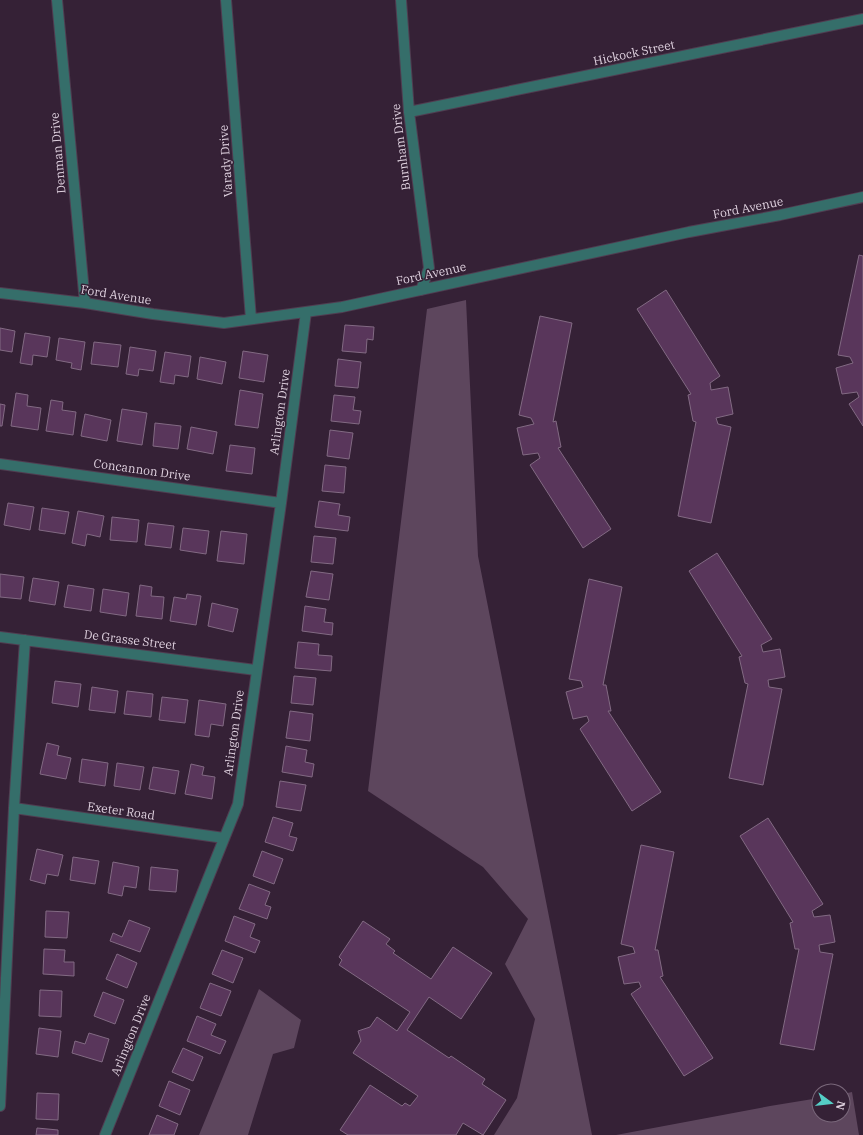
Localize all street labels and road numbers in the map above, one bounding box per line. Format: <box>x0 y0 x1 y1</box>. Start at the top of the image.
street label: Hickock Street <box>592 37 676 68</box>
street label: Burnham Drive <box>388 103 413 191</box>
street label: Denman Drive <box>46 112 69 194</box>
street label: Varady Drive <box>215 124 236 198</box>
street label: Ford Avenue <box>711 193 784 222</box>
street label: Ford Avenue <box>394 259 467 288</box>
street label: Ford Avenue <box>80 282 153 307</box>
street label: Arlington Drive <box>266 368 293 456</box>
street label: Concannon Drive <box>93 455 191 484</box>
street label: De Grasse Street <box>83 626 177 653</box>
street label: Arlington Drive <box>220 689 247 777</box>
street label: Exeter Road <box>86 798 156 823</box>
street label: Arlington Drive <box>107 992 154 1078</box>

